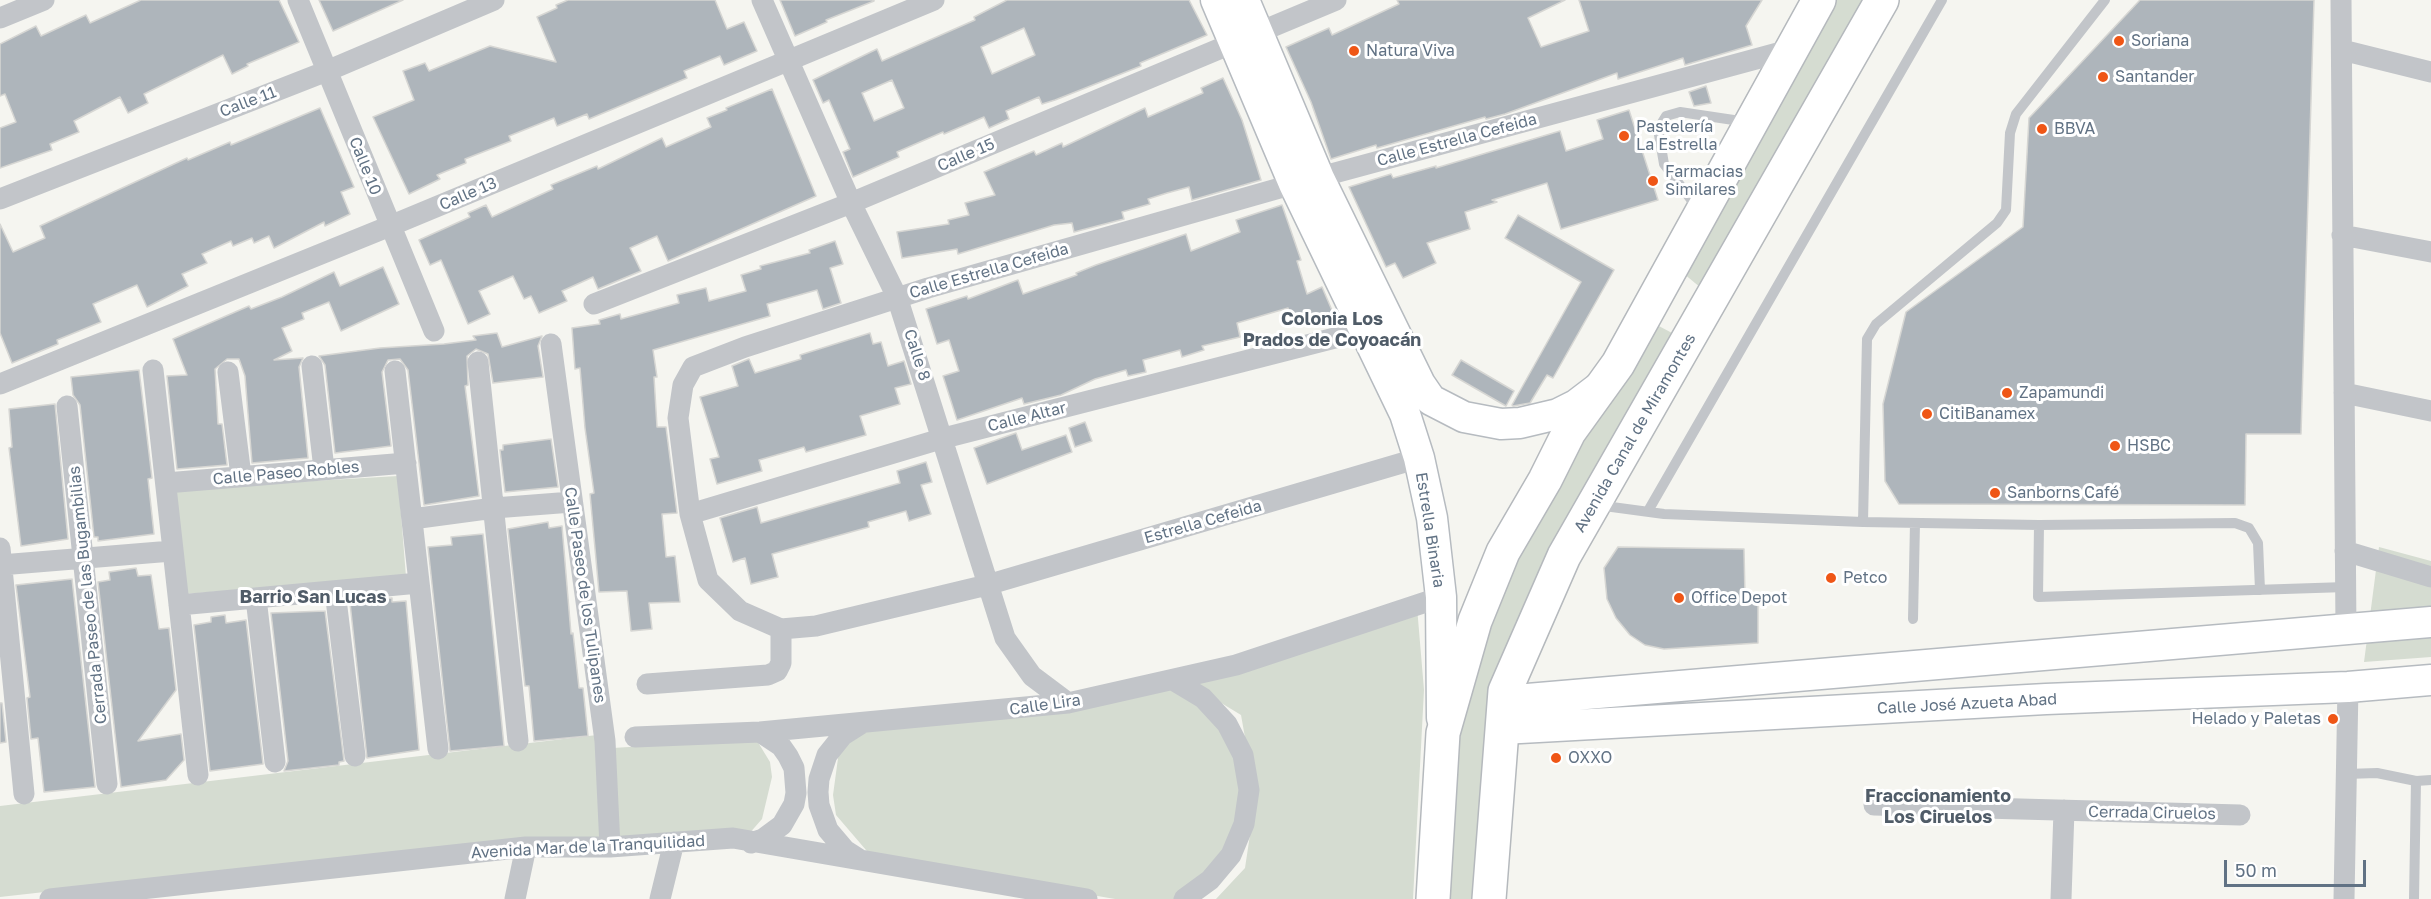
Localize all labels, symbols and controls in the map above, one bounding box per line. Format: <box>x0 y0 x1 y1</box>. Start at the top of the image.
place label: Soriana <box>2131 31 2189 51</box>
marker: Soriana <box>2112 34 2126 48</box>
place label: Natura Viva <box>1366 41 1455 61</box>
marker: Natura Viva <box>1347 44 1361 58</box>
place label: Santander <box>2115 67 2195 87</box>
marker: Santander <box>2096 70 2110 84</box>
street label: Calle 11 <box>217 83 279 121</box>
street label: Calle Estrella Cefeida <box>1375 109 1539 171</box>
place label: Pastelería La Estrella <box>1636 117 1718 155</box>
place label: BBVA <box>2054 119 2095 139</box>
marker: BBVA <box>2035 122 2049 136</box>
marker: Pastelería La Estrella <box>1617 129 1631 143</box>
street label: Calle 10 <box>345 134 385 198</box>
street label: Calle 15 <box>934 134 998 176</box>
place label: Farmacias Similares <box>1665 162 1743 200</box>
street label: Calle 13 <box>436 173 500 215</box>
marker: Farmacias Similares <box>1646 174 1660 188</box>
street label: Calle Estrella Cefeida <box>907 239 1071 303</box>
district label: Colonia Los Prados de Coyoacán <box>1243 308 1421 350</box>
street label: Calle 8 <box>900 327 934 383</box>
street label: Avenida Canal de Miramontes <box>1570 330 1700 536</box>
place label: Zapamundi <box>2019 383 2104 403</box>
marker: Zapamundi <box>2000 386 2014 400</box>
street label: Calle Altar <box>986 398 1068 436</box>
place label: CitiBanamex <box>1939 404 2035 424</box>
marker: CitiBanamex <box>1920 407 1934 421</box>
place label: HSBC <box>2127 436 2171 456</box>
marker: HSBC <box>2108 439 2122 453</box>
street label: Calle Paseo Robles <box>212 457 360 489</box>
street label: Cerrada Paseo de las Bugambilias <box>65 465 111 725</box>
street label: Estrella Binaria <box>1411 471 1449 589</box>
place label: Sanborns Café <box>2007 483 2119 503</box>
street label: Calle Paseo de los Tulipanes <box>560 486 610 704</box>
marker: Sanborns Café <box>1988 486 2002 500</box>
street label: Estrella Cefeida <box>1142 496 1264 548</box>
place label: Petco <box>1843 568 1887 588</box>
marker: Petco <box>1824 571 1838 585</box>
district label: Barrio San Lucas <box>240 586 386 608</box>
place label: Office Depot <box>1691 588 1787 608</box>
marker: Office Depot <box>1672 591 1686 605</box>
street label: Calle Lira <box>1008 690 1082 720</box>
street label: Calle José Azueta Abad <box>1876 690 2058 718</box>
place label: Helado y Paletas <box>2191 709 2321 729</box>
marker: Helado y Paletas <box>2326 712 2340 726</box>
place label: OXXO <box>1568 748 1612 768</box>
marker: OXXO <box>1549 751 1563 765</box>
district label: Fraccionamiento Los Ciruelos <box>1865 785 2011 828</box>
street label: Cerrada Ciruelos <box>2088 802 2216 824</box>
street label: Avenida Mar de la Tranquilidad <box>470 831 706 863</box>
scale bar <box>2227 848 2370 886</box>
text: 50 m <box>2235 859 2277 881</box>

